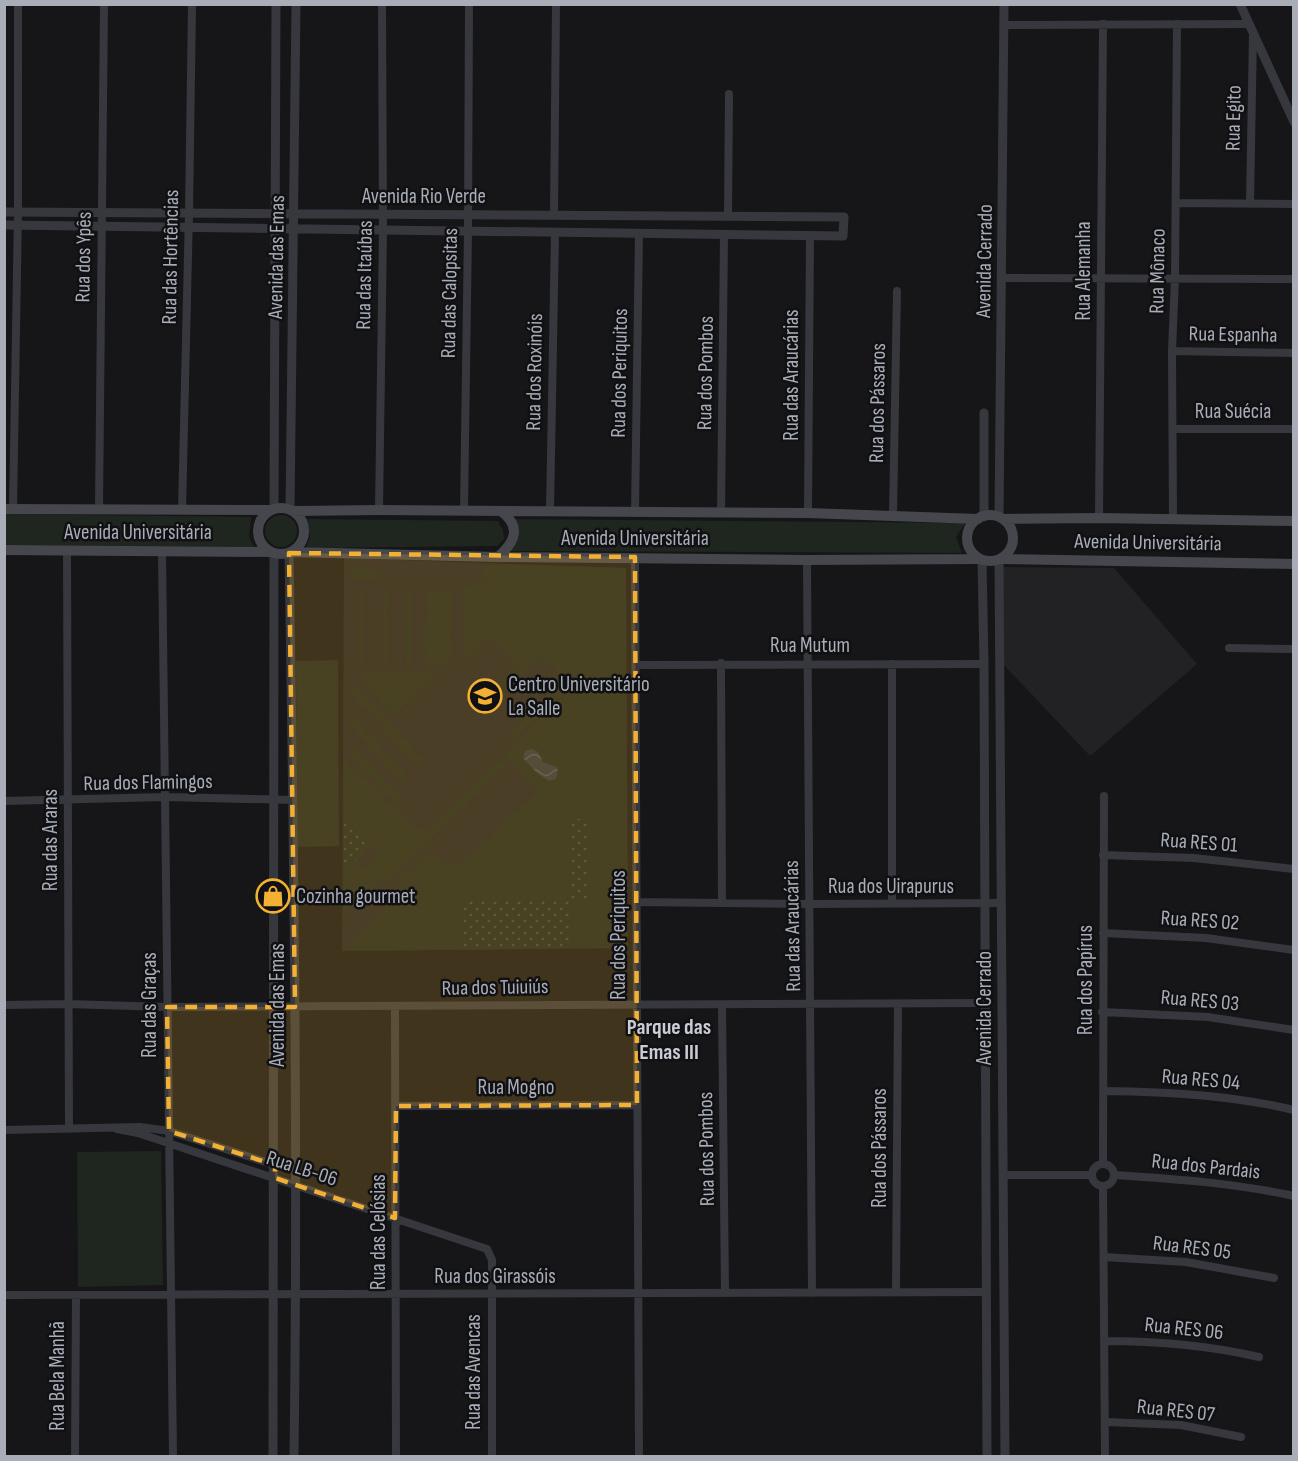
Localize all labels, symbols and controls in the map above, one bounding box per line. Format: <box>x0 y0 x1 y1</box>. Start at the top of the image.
street label: Rua Egito <box>1220 85 1247 151</box>
street label: Avenida Rio Verde <box>361 184 486 209</box>
street label: Rua das Hortências <box>157 189 184 325</box>
street label: Avenida das Emas <box>263 195 290 320</box>
street label: Avenida Cerrado <box>971 204 998 319</box>
street label: Rua dos Ypês <box>70 211 97 303</box>
street label: Rua das Itaúbas <box>351 220 378 330</box>
street label: Rua Alemanha <box>1071 221 1096 321</box>
street label: Rua das Calopsitas <box>436 228 463 358</box>
street label: Rua Mônaco <box>1144 228 1171 314</box>
street label: Rua dos Periquitos <box>606 308 633 438</box>
street label: Rua das Araucárias <box>779 309 804 441</box>
street label: Rua dos Roxinóis <box>521 313 548 431</box>
street label: Rua dos Pombos <box>692 316 719 430</box>
street label: Rua Espanha <box>1188 321 1278 348</box>
street label: Rua dos Pássaros <box>864 343 891 463</box>
street label: Rua Suécia <box>1195 399 1271 424</box>
street label: Avenida Universitária <box>63 520 212 545</box>
street label: Avenida Universitária <box>560 526 709 551</box>
street label: Avenida Universitária <box>1073 529 1222 556</box>
street label: Rua Mutum <box>770 633 850 658</box>
place label: Centro Universitário La Salle <box>508 672 650 721</box>
school or university icon: Centro Universitário La Salle <box>467 678 503 714</box>
street label: Rua dos Flamingos <box>83 769 213 796</box>
street label: Rua das Araras <box>38 789 63 891</box>
street label: Rua RES 01 <box>1160 827 1239 858</box>
street label: Rua das Araucárias <box>779 860 806 992</box>
street label: Rua dos Periquitos <box>606 870 631 1000</box>
street label: Rua dos Uirapurus <box>828 874 954 899</box>
shop icon: Cozinha gourmet <box>255 878 291 914</box>
place label: Cozinha gourmet <box>296 884 415 909</box>
street label: Rua RES 02 <box>1160 905 1240 936</box>
street label: Rua dos Papírus <box>1073 925 1098 1035</box>
street label: Avenida das Emas <box>265 943 290 1068</box>
street label: Avenida Cerrado <box>972 951 997 1066</box>
street label: Rua das Graças <box>137 952 162 1058</box>
street label: Rua dos Tuiuiús <box>441 974 549 1001</box>
street label: Rua RES 03 <box>1160 985 1240 1016</box>
district label: Parque das Emas III <box>627 1014 711 1066</box>
street label: Rua RES 04 <box>1161 1064 1241 1095</box>
street label: Rua Mogno <box>477 1075 555 1100</box>
street label: Rua dos Pássaros <box>867 1088 892 1208</box>
street label: Rua dos Pombos <box>693 1092 720 1206</box>
street label: Rua LB-06 <box>263 1145 341 1192</box>
street label: Rua dos Pardais <box>1150 1148 1261 1185</box>
street label: Rua das Celósias <box>366 1174 391 1290</box>
street label: Rua RES 05 <box>1152 1230 1232 1265</box>
street label: Rua dos Girassóis <box>434 1264 556 1289</box>
street label: Rua RES 06 <box>1143 1312 1225 1345</box>
street label: Rua das Avencas <box>461 1314 486 1430</box>
street label: Rua Bela Manhã <box>45 1321 70 1431</box>
street label: Rua RES 07 <box>1136 1394 1217 1427</box>

